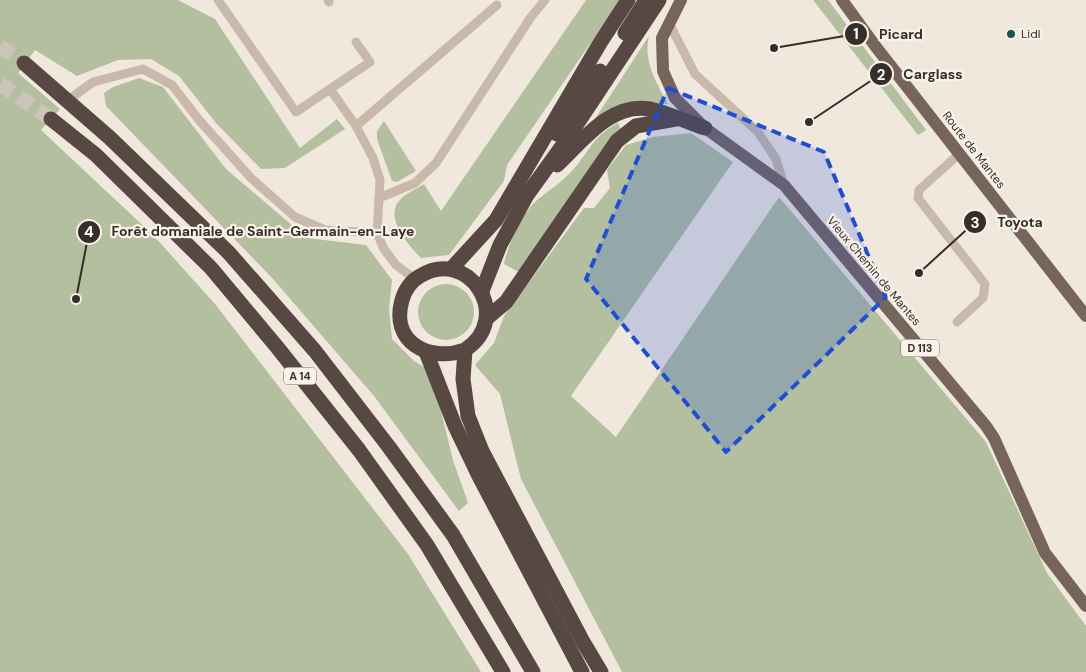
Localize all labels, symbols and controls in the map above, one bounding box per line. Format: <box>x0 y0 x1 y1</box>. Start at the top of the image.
callout: Picard <box>844 20 933 49</box>
text: 1 <box>853 24 859 44</box>
text: Picard <box>879 25 923 43</box>
place label: Lidl <box>1021 26 1040 42</box>
marker: Lidl <box>1005 28 1017 40</box>
callout: Carglass <box>868 60 973 89</box>
text: 2 <box>877 65 886 85</box>
text: Carglass <box>903 65 963 83</box>
street label: Route de Mantes <box>939 108 1009 192</box>
callout: Toyota <box>962 208 1052 237</box>
street label: Vieux Chemin de Mantes <box>823 213 925 329</box>
text: 3 <box>970 213 980 233</box>
text: Toyota <box>997 213 1043 231</box>
callout: Forêt domaniale de Saint-Germain-en-Laye <box>77 217 424 246</box>
text: 4 <box>84 222 94 242</box>
text: Forêt domaniale de Saint-Germain-en-Laye <box>112 222 414 240</box>
road number: D 113 <box>901 339 939 356</box>
road number: A 14 <box>284 368 316 384</box>

